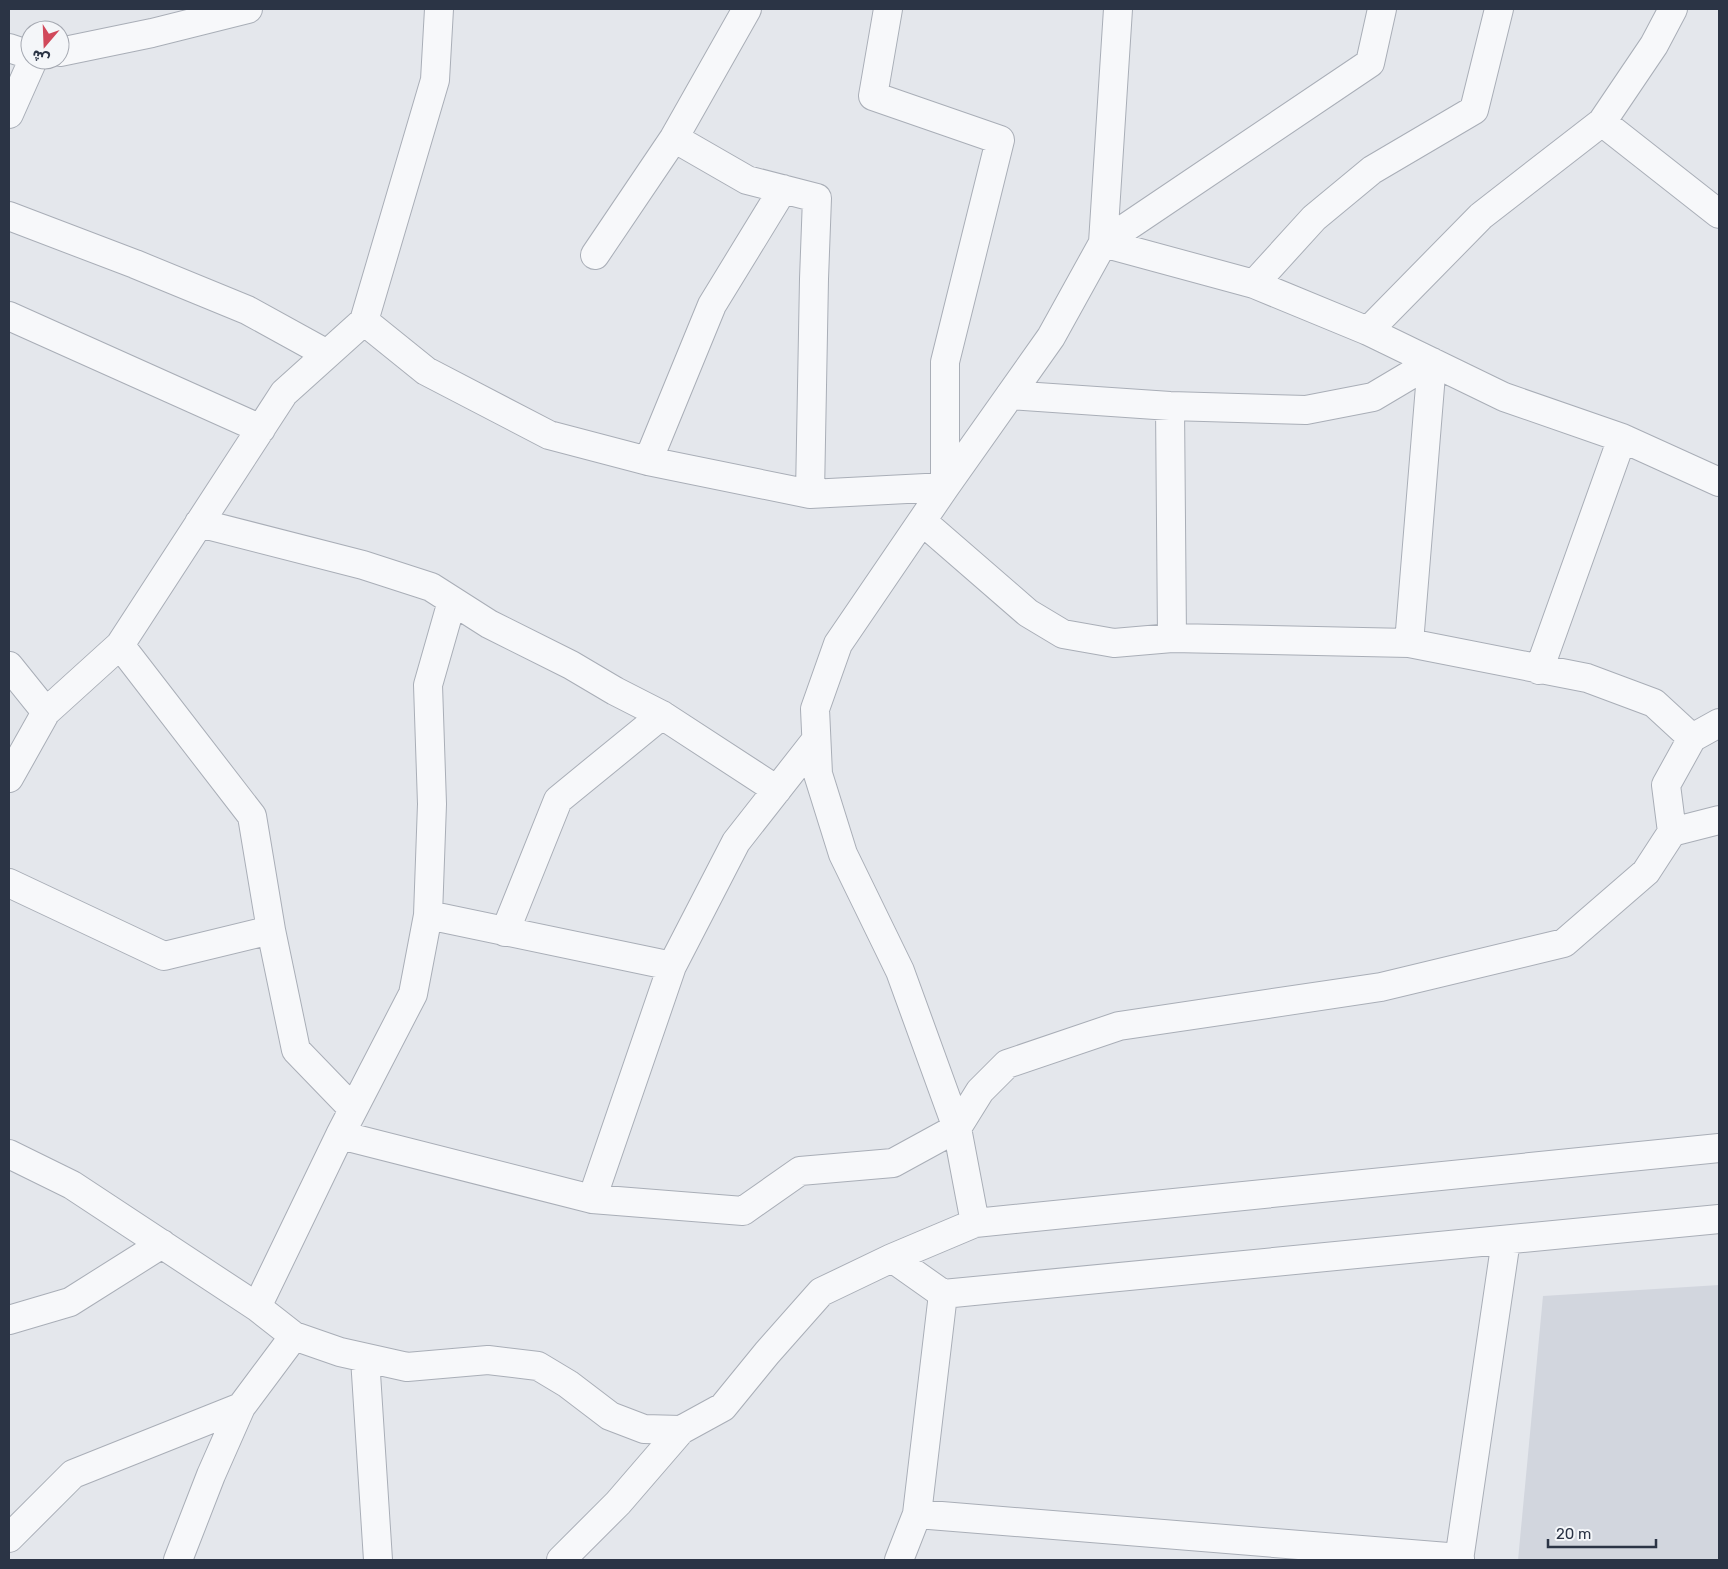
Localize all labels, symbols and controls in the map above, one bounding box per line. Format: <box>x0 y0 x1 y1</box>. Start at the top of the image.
north arrow <box>20 20 70 70</box>
text: ش <box>30 46 52 68</box>
scale bar <box>1548 1516 1656 1548</box>
text: 20 m <box>1556 1525 1591 1543</box>

